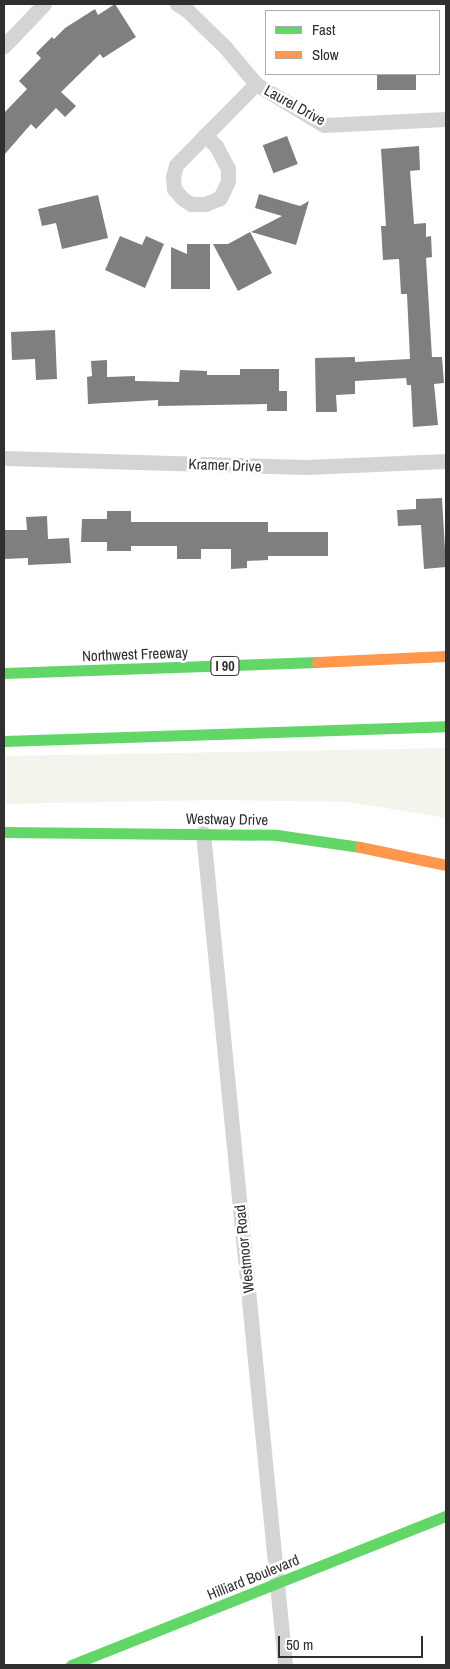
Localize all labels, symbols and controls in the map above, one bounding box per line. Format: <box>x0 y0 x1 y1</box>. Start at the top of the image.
legend <box>265 10 440 75</box>
text: Fast <box>312 19 335 40</box>
text: Slow <box>312 44 339 65</box>
street label: Laurel Drive <box>261 81 329 129</box>
street label: Kramer Drive <box>188 455 262 475</box>
street label: Northwest Freeway <box>82 643 188 665</box>
road number: I 90 <box>210 654 240 678</box>
street label: Westway Drive <box>186 809 268 829</box>
street label: Westmoor Road <box>230 1204 258 1294</box>
street label: Hilliard Boulevard <box>204 1550 302 1604</box>
scale bar <box>280 1626 425 1658</box>
text: 50 m <box>286 1634 313 1655</box>

